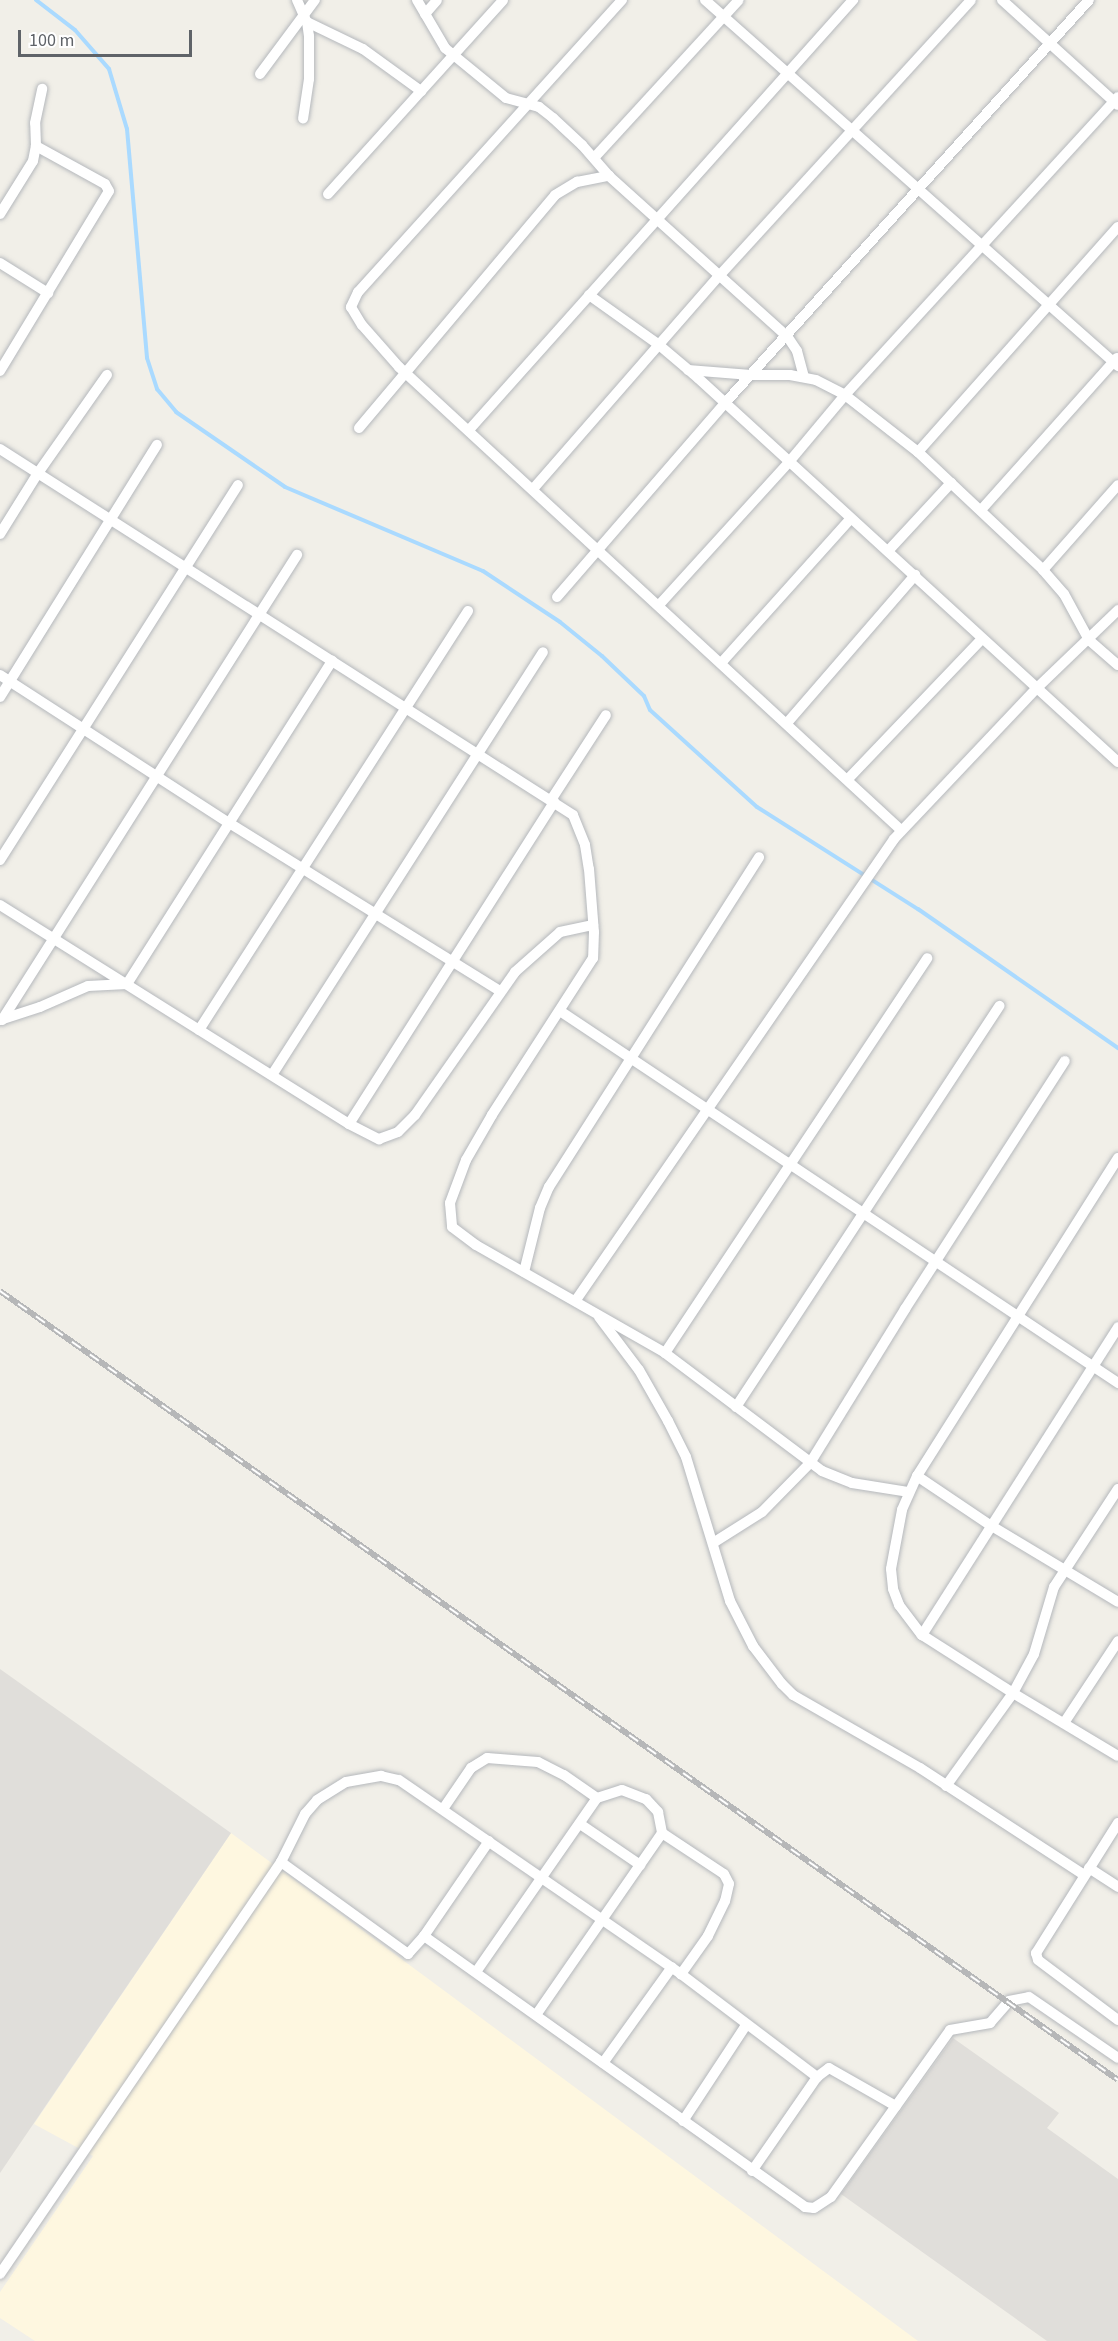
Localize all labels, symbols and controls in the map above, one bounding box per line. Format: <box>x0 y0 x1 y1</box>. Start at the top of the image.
scale bar <box>21 18 195 56</box>
text: 100 m <box>29 28 74 53</box>

